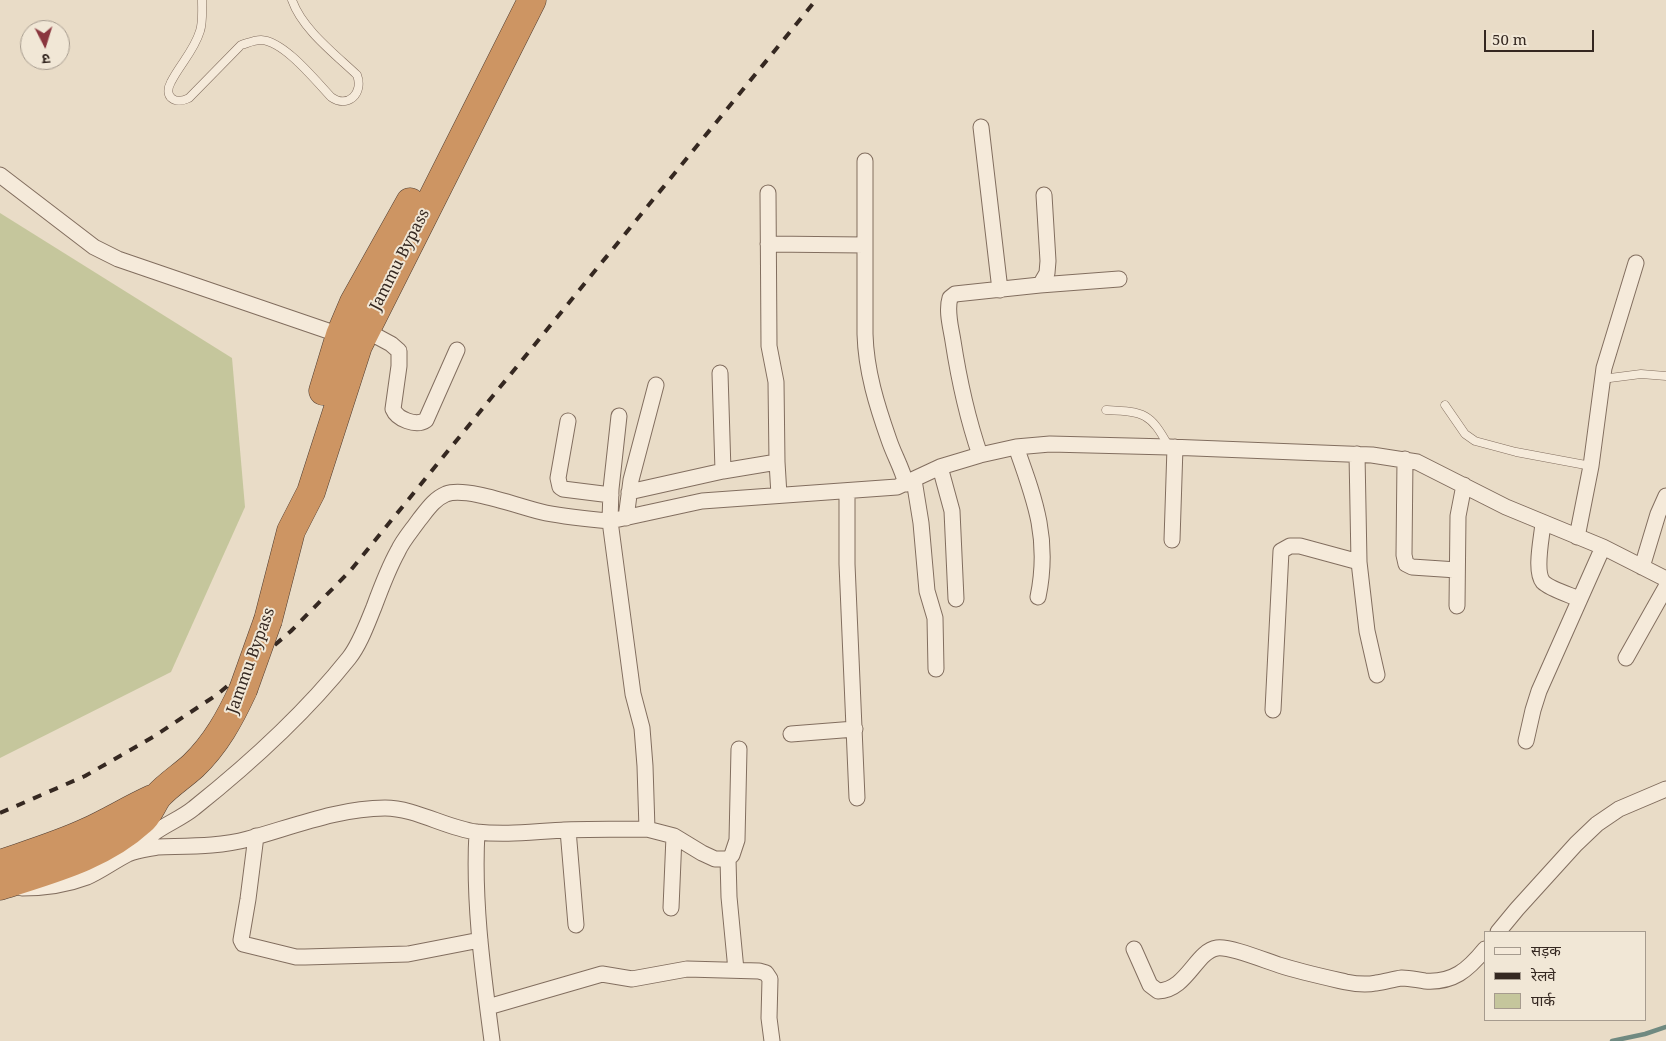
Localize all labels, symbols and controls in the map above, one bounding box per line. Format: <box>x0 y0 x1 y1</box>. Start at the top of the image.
north arrow <box>20 20 70 70</box>
scale bar <box>1486 20 1596 52</box>
text: 50 m <box>1492 29 1527 49</box>
text: उ <box>41 50 51 69</box>
street label: Jammu Bypass <box>366 206 434 314</box>
street label: Jammu Bypass <box>223 605 279 717</box>
legend <box>1484 931 1646 1021</box>
text: सड़क <box>1531 940 1561 960</box>
text: रेलवे <box>1531 965 1556 985</box>
text: पार्क <box>1531 990 1555 1010</box>

